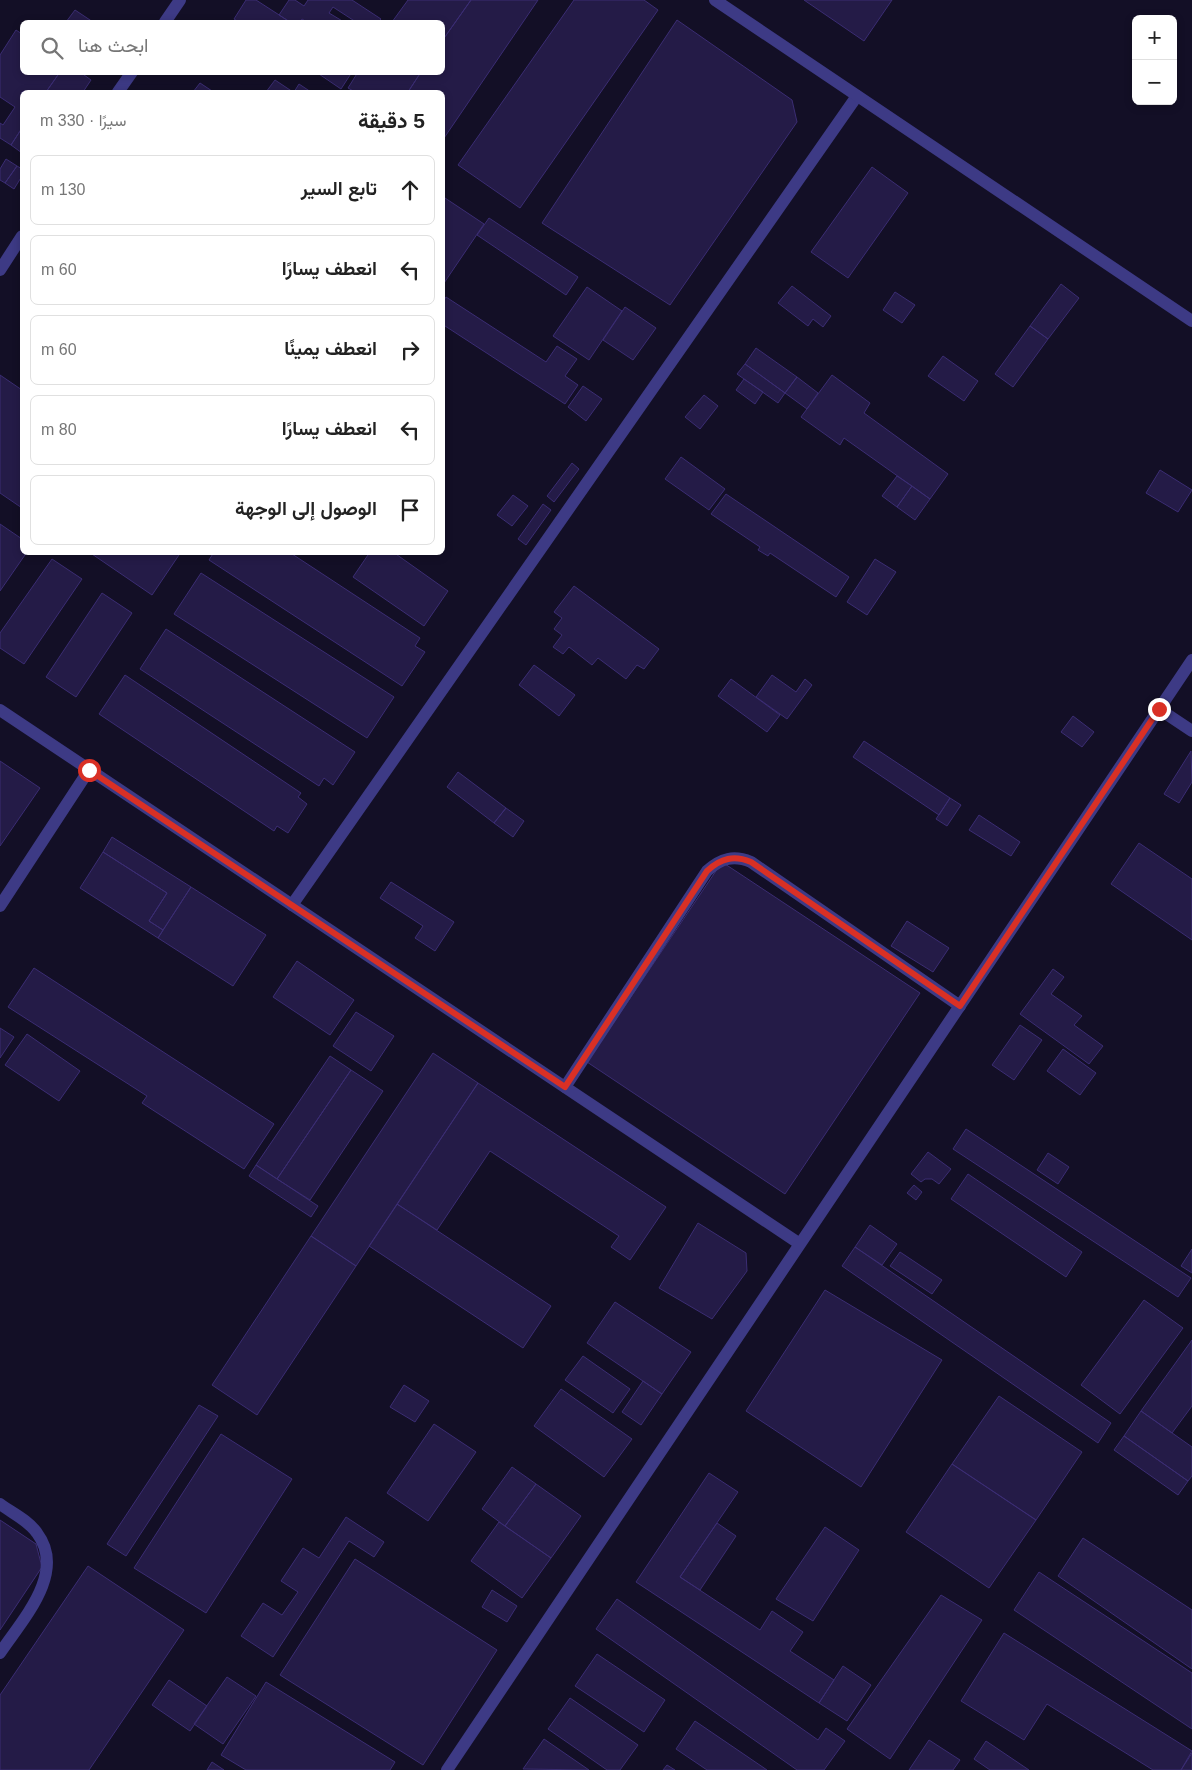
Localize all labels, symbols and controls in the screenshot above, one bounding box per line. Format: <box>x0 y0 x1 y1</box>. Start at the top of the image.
map controls <box>1132 15 1177 105</box>
button: + <box>1132 15 1177 60</box>
search box <box>20 20 445 75</box>
icon: search <box>38 34 66 62</box>
text: ابحث هنا <box>78 35 148 56</box>
button: − <box>1132 60 1177 105</box>
text: 5 دقيقة <box>358 109 425 132</box>
text: سيرًا · 330 m <box>40 112 126 129</box>
icon: ahead <box>396 176 424 204</box>
text: تابع السير <box>301 178 377 199</box>
text: 130 m <box>41 181 85 198</box>
icon: left <box>396 256 424 284</box>
text: انعطف يسارًا <box>282 258 377 279</box>
text: 60 m <box>41 261 77 278</box>
icon: right <box>396 336 424 364</box>
text: انعطف يمينًا <box>284 338 377 359</box>
text: 60 m <box>41 341 77 358</box>
icon: left <box>396 416 424 444</box>
text: انعطف يسارًا <box>282 418 377 439</box>
text: 80 m <box>41 421 77 438</box>
icon: arrive <box>396 496 424 524</box>
text: الوصول إلى الوجهة <box>235 498 377 519</box>
route end <box>1148 698 1171 721</box>
route start <box>78 759 101 782</box>

